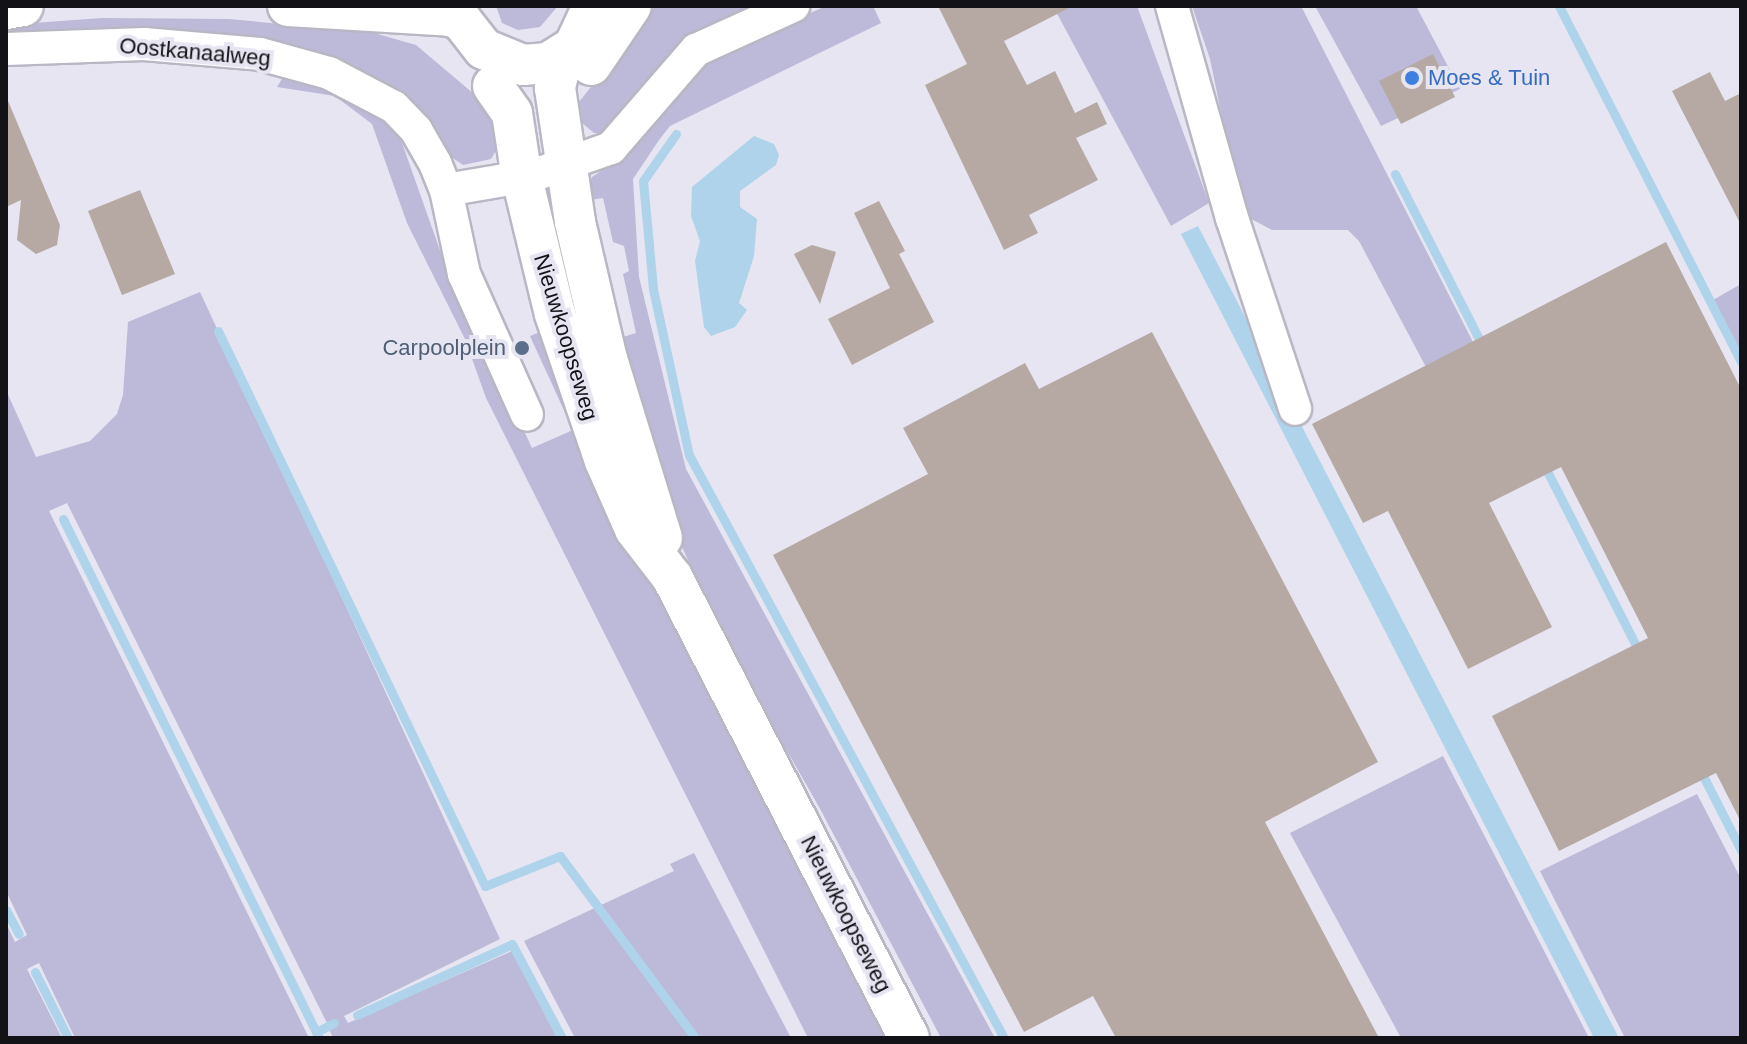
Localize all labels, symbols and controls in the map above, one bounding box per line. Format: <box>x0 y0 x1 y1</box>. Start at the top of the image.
street label: Oostkanaalweg <box>118 32 272 72</box>
place label: Moes & Tuin <box>1428 65 1551 91</box>
marker: Moes & Tuin <box>1403 69 1421 87</box>
street label: Nieuwkoopseweg <box>528 251 604 423</box>
place label: Carpoolplein <box>382 335 506 361</box>
marker: Carpoolplein <box>513 339 531 357</box>
street label: Nieuwkoopseweg <box>795 831 897 997</box>

